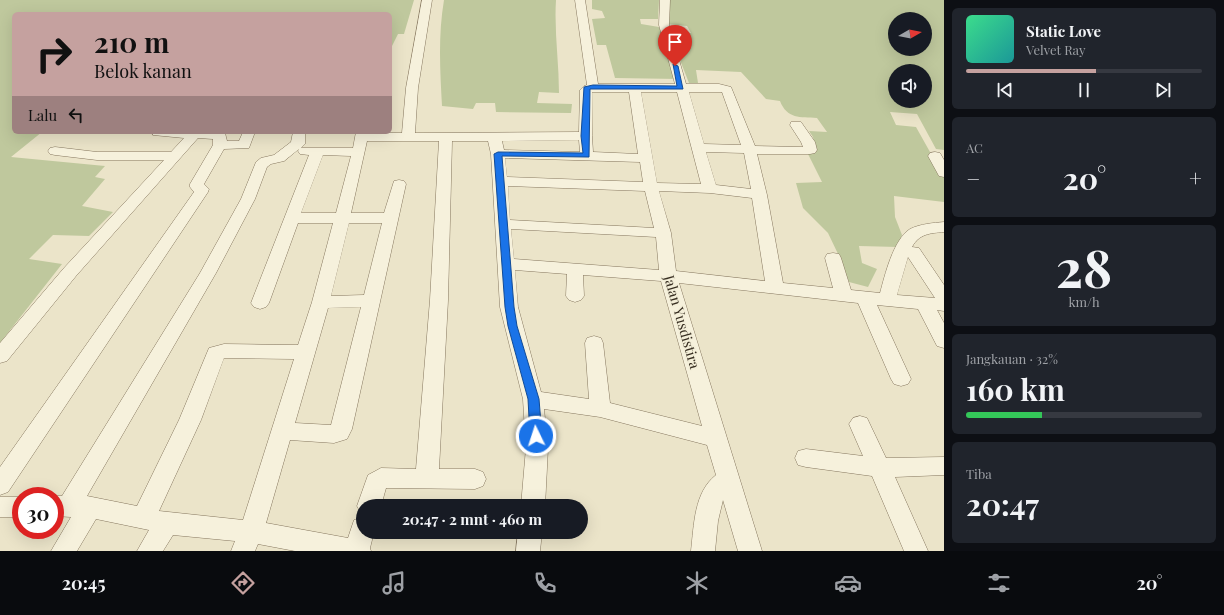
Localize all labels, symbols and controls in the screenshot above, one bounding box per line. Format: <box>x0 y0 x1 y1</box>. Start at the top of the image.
north arrow <box>888 12 932 56</box>
map controls <box>888 12 932 108</box>
text: Static Love <box>1026 21 1101 41</box>
text: 210 m <box>94 23 169 60</box>
pin <box>658 25 692 66</box>
icon: right <box>28 28 80 80</box>
icon: arrive <box>664 31 686 53</box>
text: Velvet Ray <box>1026 41 1086 58</box>
text: Belok kanan <box>94 59 192 83</box>
button: sound <box>888 64 932 108</box>
icon: previous <box>994 79 1016 101</box>
icon: pause <box>1073 79 1095 101</box>
icon: next <box>1152 79 1174 101</box>
icon: left <box>65 104 87 126</box>
text: Lalu <box>28 105 57 125</box>
text: AC <box>966 139 983 156</box>
text: 20° <box>1063 158 1106 198</box>
text: − <box>966 163 980 193</box>
text: + <box>1189 163 1202 193</box>
text: 28 <box>1056 232 1112 301</box>
street label: Jalan Yusdistira <box>660 272 705 371</box>
text: km/h <box>1068 293 1100 310</box>
text: Jangkauan · 32% <box>966 350 1058 367</box>
text: 160 km <box>966 369 1065 409</box>
position arrow <box>515 415 557 457</box>
text: Tiba <box>966 465 992 482</box>
text: 20:47 <box>966 484 1039 524</box>
speed limit sign: 30 <box>12 487 64 539</box>
text: 20:47 · 2 mnt · 460 m <box>402 509 542 529</box>
icon: directions <box>229 569 257 597</box>
icon: music <box>380 569 408 597</box>
icon: phone <box>531 569 559 597</box>
icon: climate <box>683 569 711 597</box>
icon: car <box>834 569 862 597</box>
icon: filters <box>985 569 1013 597</box>
text: 20:45 <box>62 571 106 595</box>
text: 20° <box>1136 571 1162 595</box>

